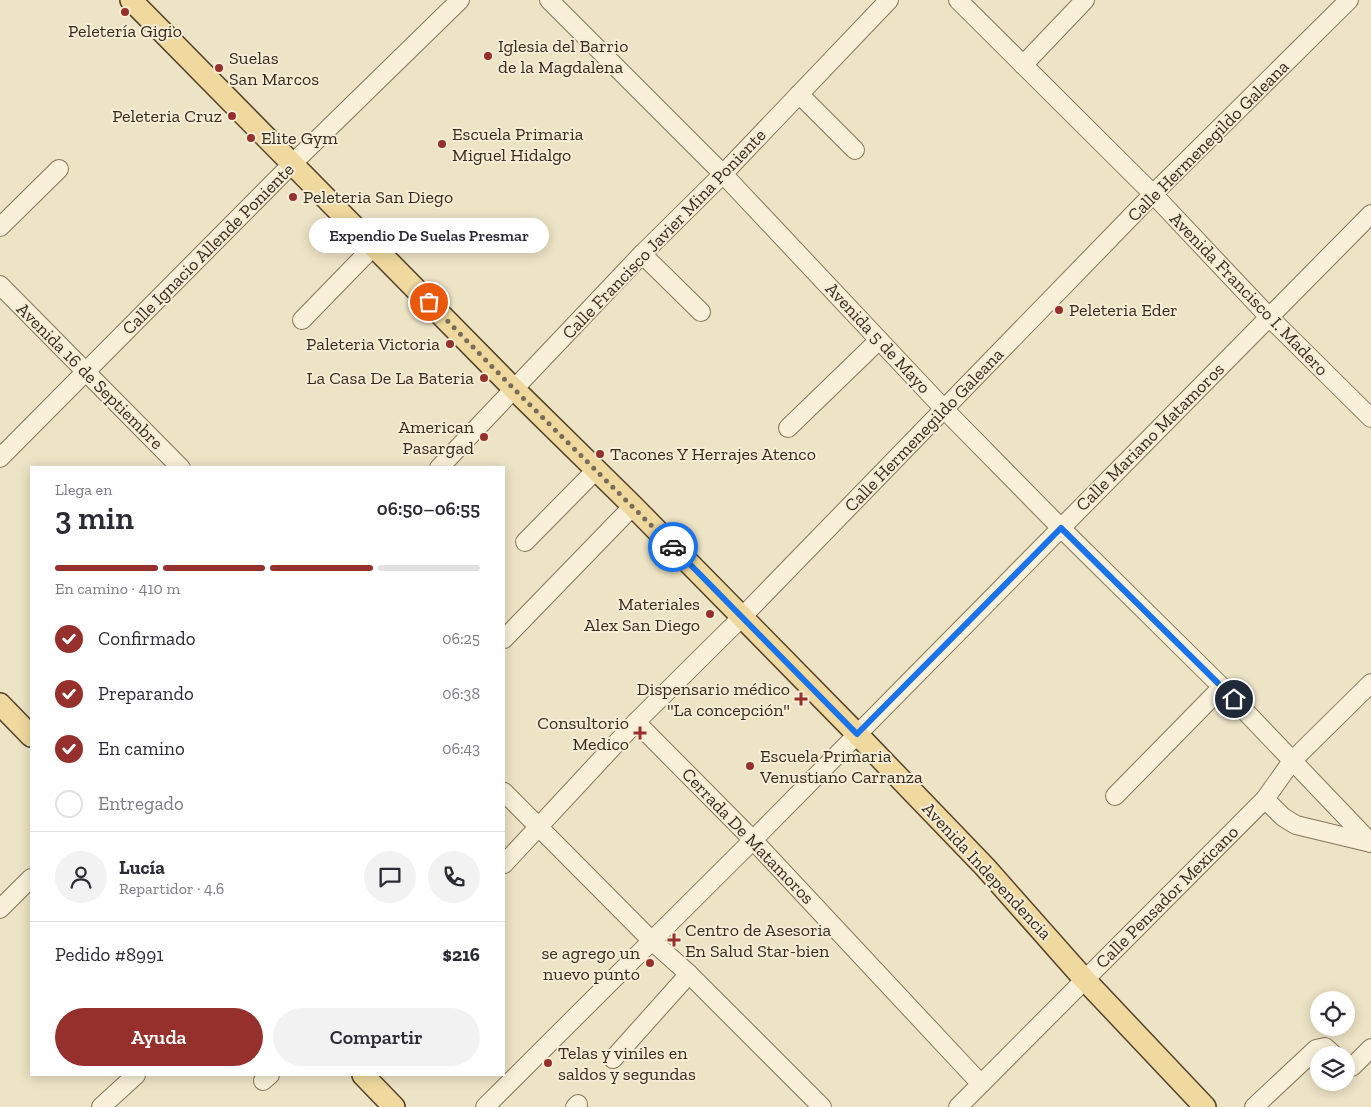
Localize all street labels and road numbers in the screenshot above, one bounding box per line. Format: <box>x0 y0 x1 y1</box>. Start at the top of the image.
street label: Calle Hermenegildo Galeana <box>1123 55 1294 226</box>
street label: Calle Francisco Javier Mina Poniente <box>557 124 771 344</box>
street label: Calle Ignacio Allende Poniente <box>118 159 298 339</box>
street label: Avenida Francisco I. Madero <box>1165 208 1333 380</box>
street label: Avenida 5 de Mayo <box>821 278 935 398</box>
street label: Avenida 16 de Septiembre <box>12 298 168 454</box>
street label: Calle Hermenegildo Galeana <box>840 343 1008 517</box>
street label: Calle Mariano Matamoros <box>1071 358 1229 516</box>
street label: Cerrada De Matamoros <box>677 763 819 909</box>
street label: Avenida Independencia <box>918 798 1057 945</box>
street label: Calle Pensador Mexicano <box>1091 821 1243 973</box>

